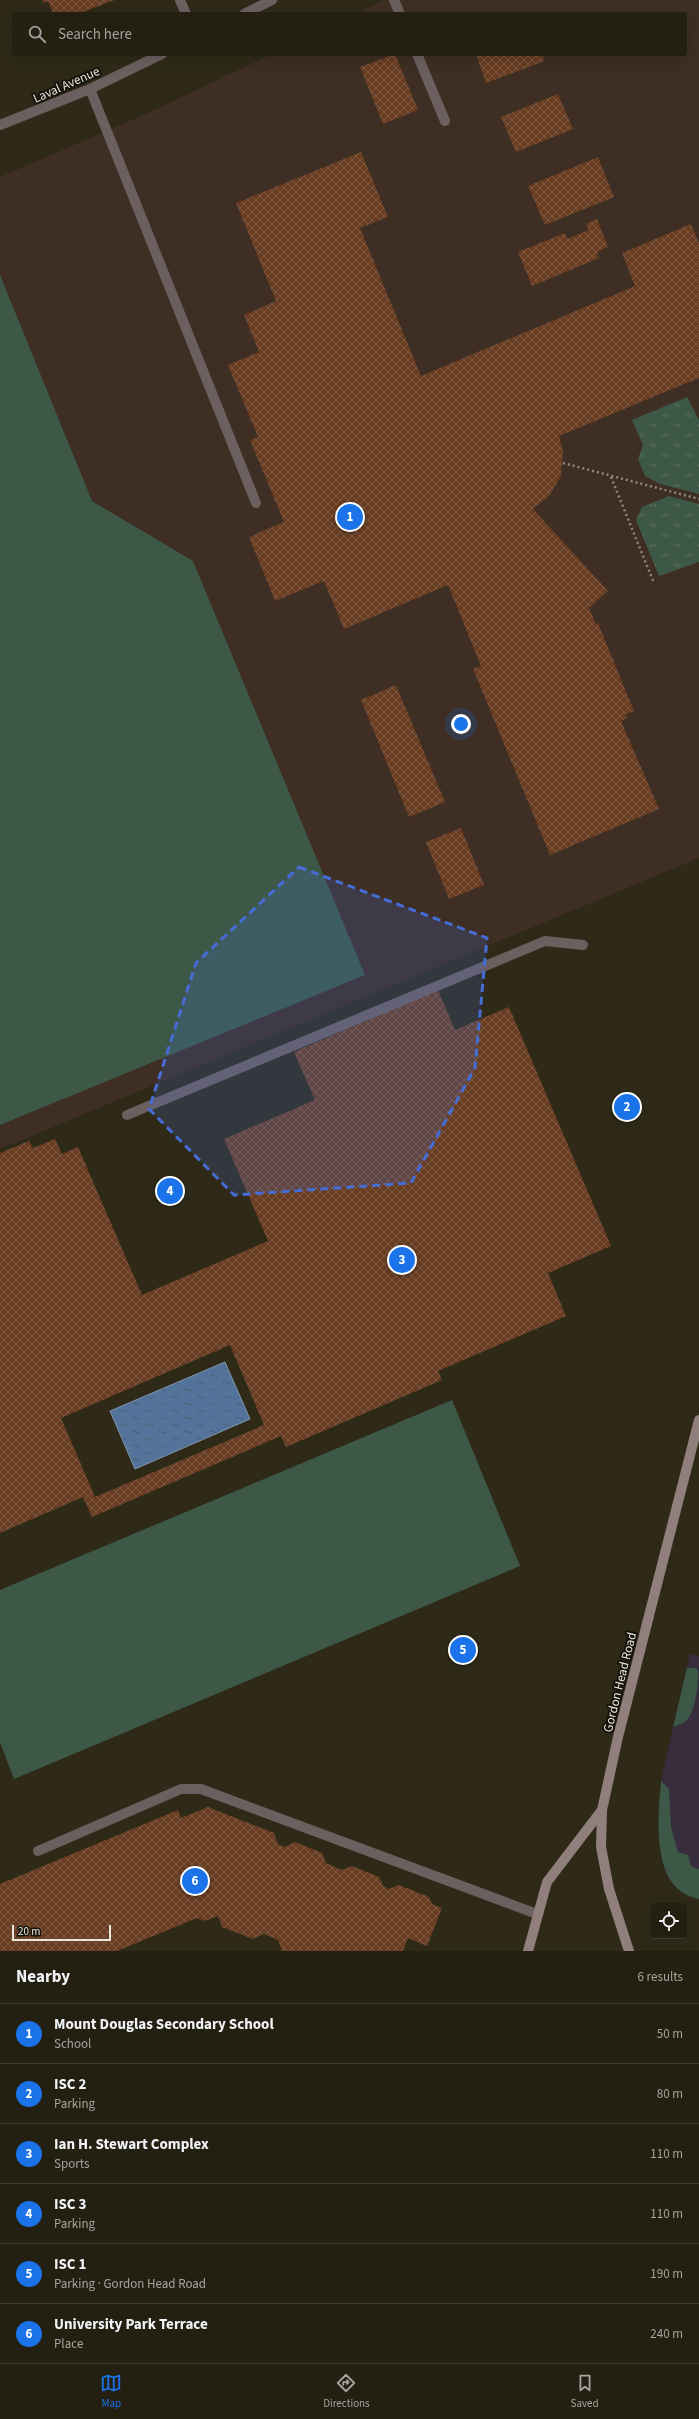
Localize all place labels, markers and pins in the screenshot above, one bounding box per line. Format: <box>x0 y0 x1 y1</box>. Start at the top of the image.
pin: 1 <box>337 502 363 532</box>
pin: 2 <box>614 1092 640 1122</box>
pin: 4 <box>157 1176 183 1206</box>
pin: 3 <box>389 1245 415 1275</box>
pin: 5 <box>450 1635 476 1665</box>
pin: 6 <box>182 1866 208 1896</box>

